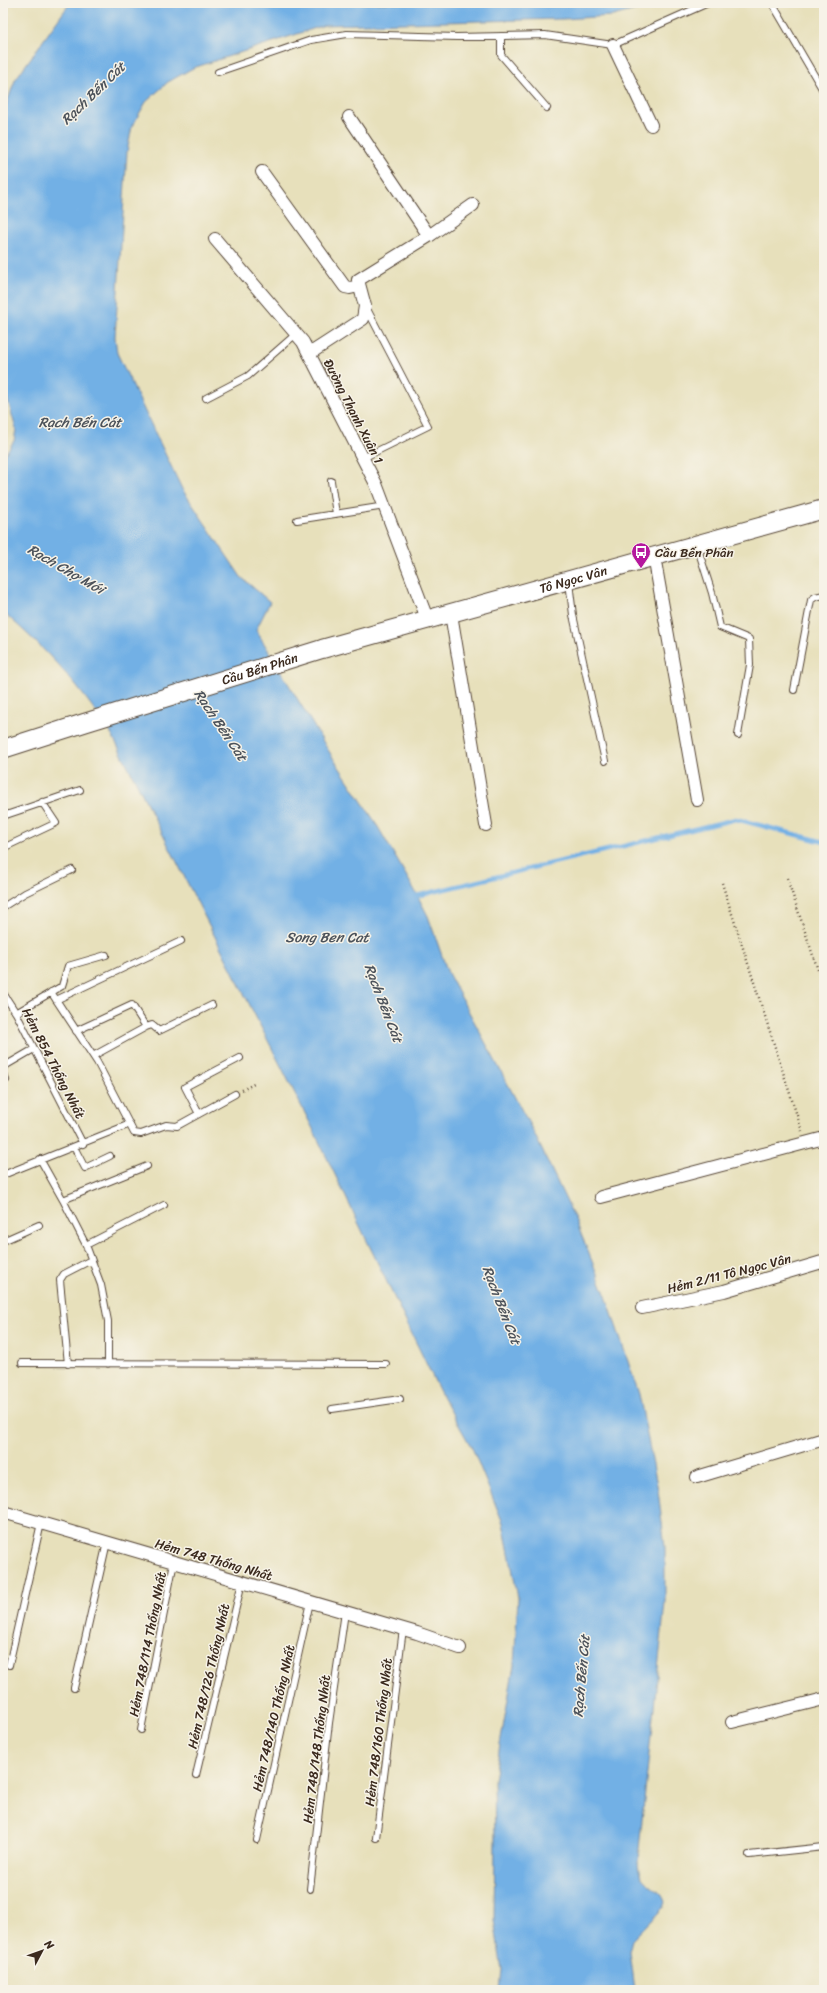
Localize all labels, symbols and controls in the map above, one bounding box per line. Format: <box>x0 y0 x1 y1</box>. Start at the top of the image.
water label: Rạch Bến Cát <box>55 54 133 131</box>
street label: Đường Thạnh Xuân 1 <box>317 355 390 468</box>
water label: Rạch Bến Cát <box>39 410 123 435</box>
water label: Rạch Chợ Mới <box>23 537 112 603</box>
bus stop icon: Cầu Bến Phân <box>630 541 652 569</box>
place label: Cầu Bến Phân <box>655 541 734 564</box>
street label: Tô Ngọc Vân <box>537 559 610 600</box>
street label: Cầu Bến Phân <box>219 646 301 692</box>
water label: Rạch Bến Cát <box>187 684 255 768</box>
water label: Song Ben Cat <box>285 925 370 950</box>
water label: Rạch Bến Cát <box>357 960 411 1048</box>
street label: Hẻm 854 Thống Nhất <box>16 1004 92 1123</box>
street label: Hẻm 2/11 Tô Ngọc Vân <box>665 1247 794 1300</box>
water label: Rạch Bến Cát <box>475 1262 529 1350</box>
street label: Hẻm 748 Thống Nhất <box>152 1532 276 1587</box>
street label: Hẻm 748/114 Thống Nhất <box>122 1569 173 1719</box>
street label: Hẻm 748/126 Thống Nhất <box>181 1601 236 1751</box>
water label: Rạch Bến Cát <box>565 1632 598 1718</box>
street label: Hẻm 748/140 Thống Nhất <box>245 1642 302 1794</box>
street label: Hẻm 748/160 Thống Nhất <box>358 1656 399 1808</box>
street label: Hẻm 748/148 Thống Nhất <box>296 1673 337 1825</box>
north arrow <box>22 1931 62 1971</box>
text: N <box>39 1935 59 1954</box>

